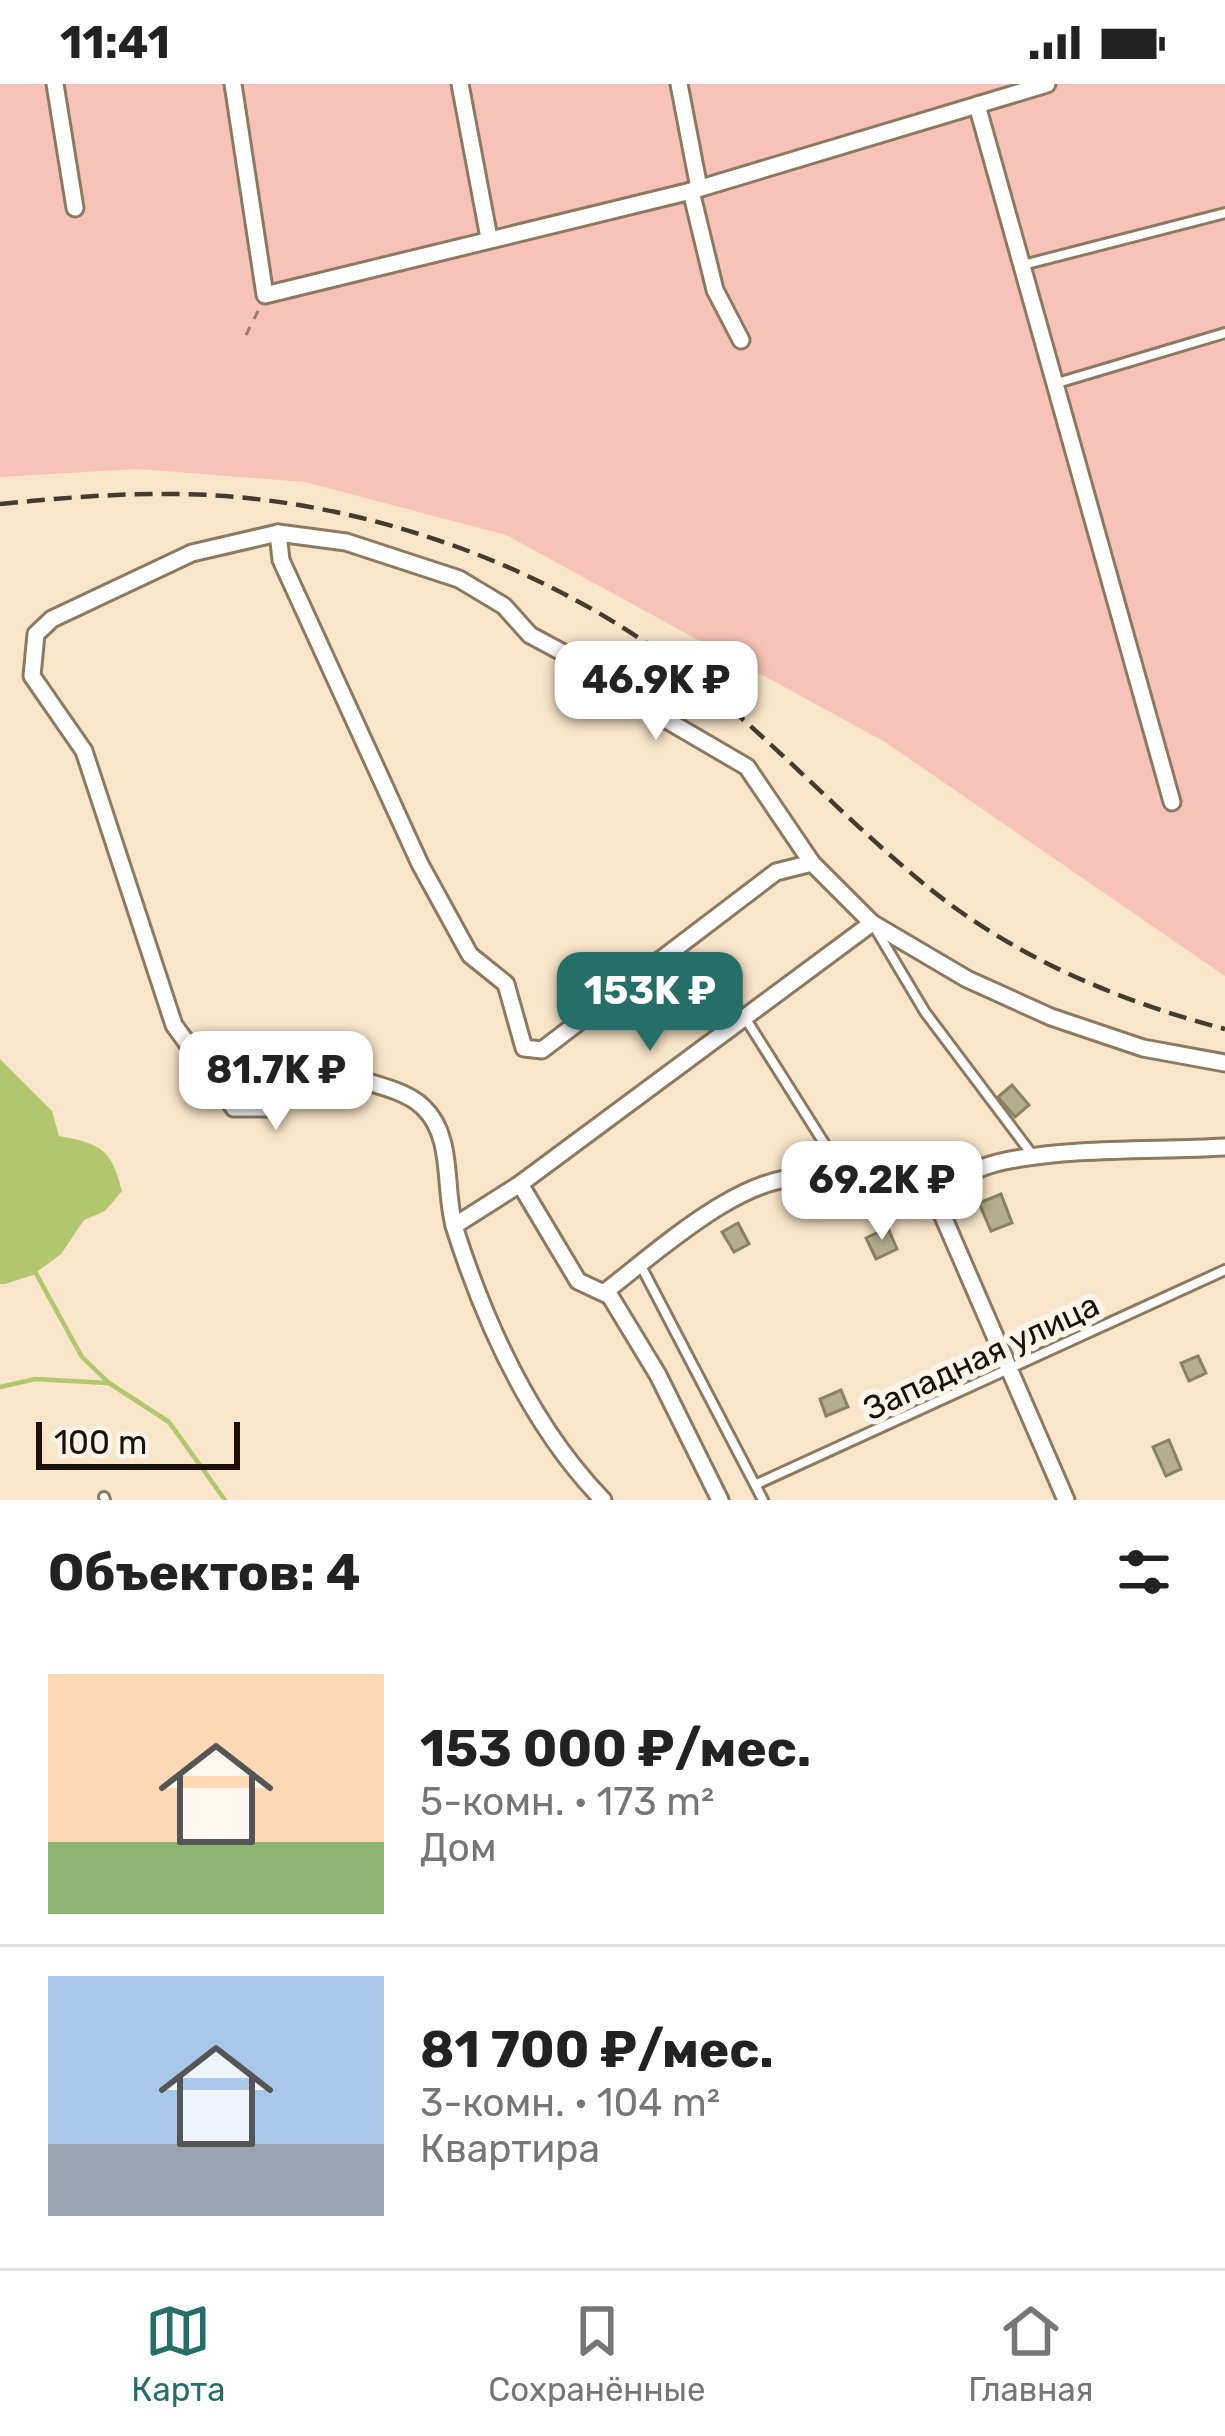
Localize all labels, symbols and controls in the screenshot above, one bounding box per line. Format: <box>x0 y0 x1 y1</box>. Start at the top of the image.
text: 11:41 <box>60 16 170 69</box>
pin: 46.9K ₽ <box>545 641 767 743</box>
text: 46.9K ₽ <box>582 657 730 703</box>
pin: 153K ₽ <box>552 952 748 1054</box>
text: 153K ₽ <box>584 968 716 1014</box>
pin: 81.7K ₽ <box>165 1031 387 1133</box>
text: 81.7K ₽ <box>206 1047 346 1093</box>
pin: 69.2K ₽ <box>771 1141 993 1243</box>
text: 69.2K ₽ <box>809 1157 955 1203</box>
street label: Западная улица <box>857 1285 1105 1428</box>
scale bar <box>36 1416 240 1469</box>
text: 100 m <box>54 1423 147 1462</box>
icon: filters <box>1111 1539 1177 1605</box>
text: Объектов: 4 <box>48 1542 361 1603</box>
text: 153 000 ₽/мес. <box>420 1718 811 1779</box>
icon: home <box>144 1722 288 1866</box>
text: 5-комн. · 173 m² <box>420 1779 714 1825</box>
text: Дом <box>420 1825 497 1871</box>
text: 81 700 ₽/мес. <box>420 2019 774 2080</box>
icon: home <box>144 2024 288 2168</box>
text: 3-комн. · 104 m² <box>420 2080 720 2126</box>
text: Квартира <box>420 2126 600 2172</box>
tab: Карта <box>131 2298 225 2409</box>
tab: Сохранённые <box>488 2298 705 2409</box>
tab: Главная <box>968 2298 1094 2409</box>

